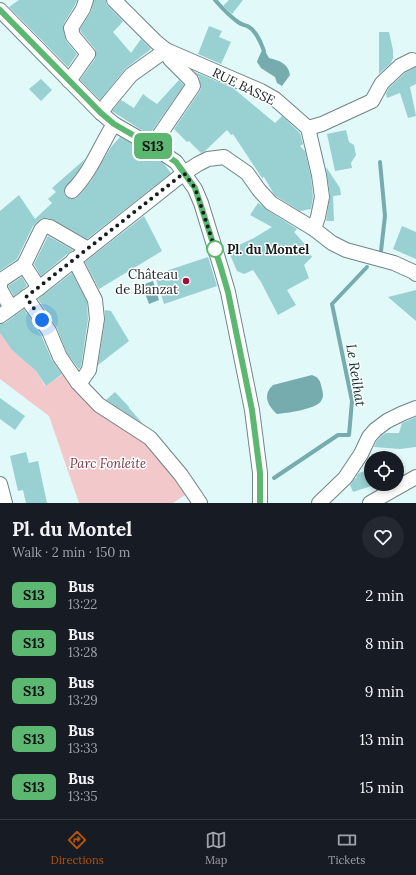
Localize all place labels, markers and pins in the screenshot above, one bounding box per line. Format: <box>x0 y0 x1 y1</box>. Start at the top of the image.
marker: Pl. du Montel <box>206 240 224 258</box>
place label: Pl. du Montel <box>227 241 309 258</box>
place label: Château de Blanzat <box>115 266 178 298</box>
marker: Château de Blanzat <box>181 276 191 286</box>

